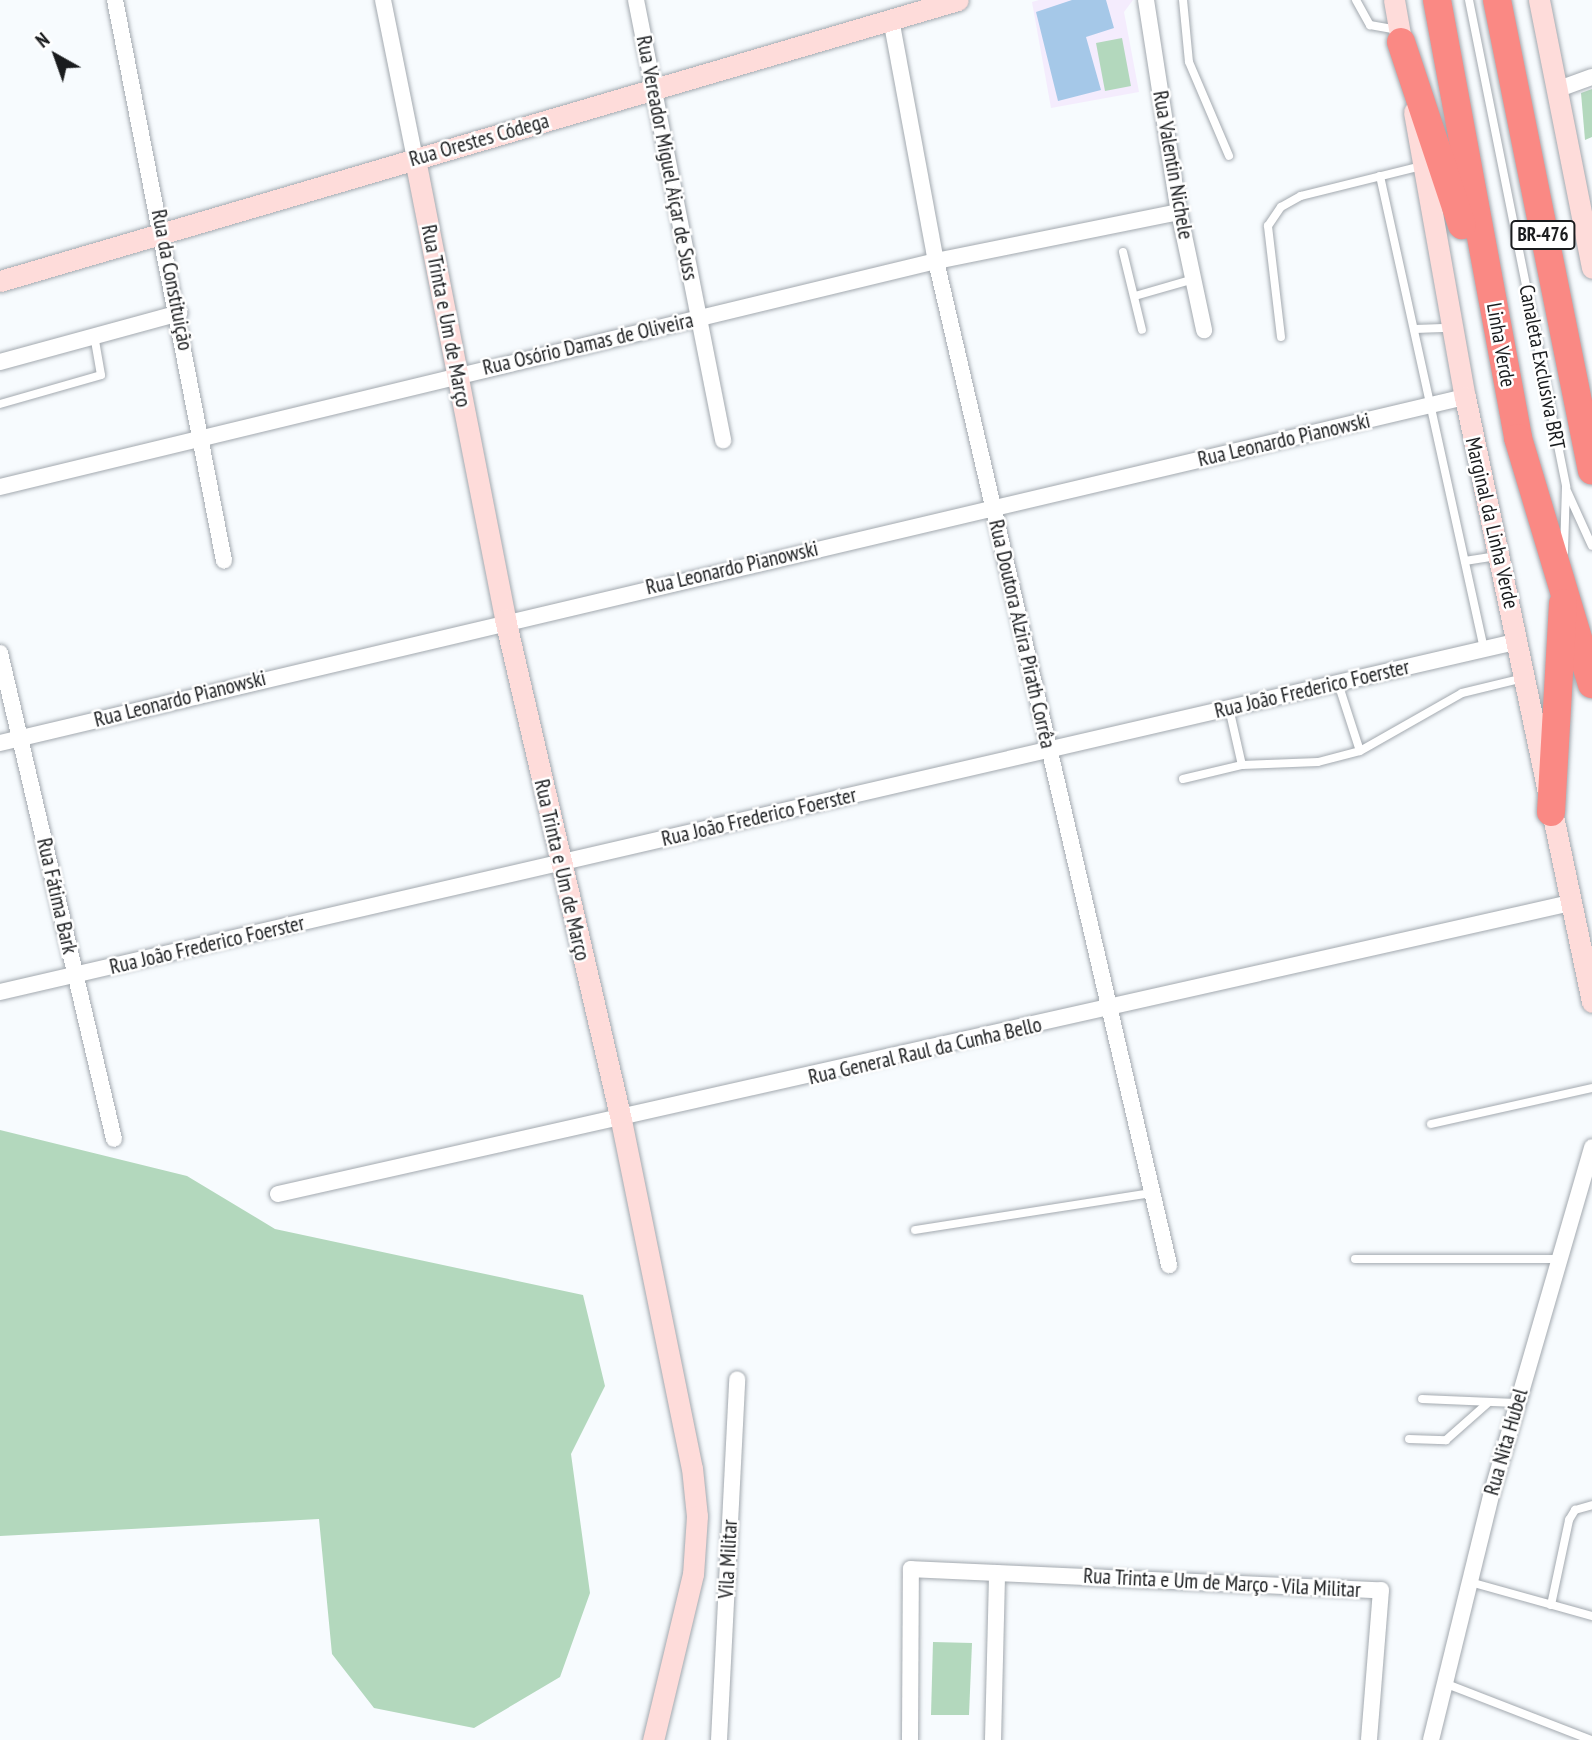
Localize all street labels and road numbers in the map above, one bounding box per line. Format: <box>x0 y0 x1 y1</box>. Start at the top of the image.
street label: Rua Vereador Miguel Aiçar de Suss <box>631 33 703 283</box>
street label: Rua Valentin Nichele <box>1147 89 1199 241</box>
street label: Rua Orestes Códega <box>406 108 552 172</box>
street label: Rua da Constituição <box>146 207 198 353</box>
road number: BR-476 <box>1510 219 1576 250</box>
street label: Rua Trinta e Um de Março <box>416 222 476 410</box>
street label: Canaleta Exclusiva BRT <box>1514 282 1570 452</box>
street label: Linha Verde <box>1481 301 1521 389</box>
street label: Rua Osório Damas de Oliveira <box>480 308 696 380</box>
street label: Rua Leonardo Pianowski <box>1195 408 1373 472</box>
street label: Marginal da Linha Verde <box>1460 435 1524 611</box>
street label: Rua Doutora Alzira Pirath Corrêa <box>983 517 1061 751</box>
street label: Rua Leonardo Pianowski <box>643 536 821 600</box>
street label: Rua João Frederico Foerster <box>1212 654 1412 724</box>
street label: Rua Leonardo Pianowski <box>92 665 268 733</box>
street label: Rua Trinta e Um de Março <box>529 777 595 963</box>
street label: Rua João Frederico Foerster <box>659 782 859 852</box>
street label: Rua Fátima Bark <box>31 836 83 956</box>
street label: Rua João Frederico Foerster <box>107 910 307 980</box>
street label: Rua General Raul da Cunha Bello <box>806 1012 1044 1090</box>
street label: Rua Nita Hubel <box>1479 1386 1533 1498</box>
street label: Vila Militar <box>713 1519 743 1599</box>
street label: Rua Trinta e Um de Março - Vila Militar <box>1081 1563 1363 1603</box>

